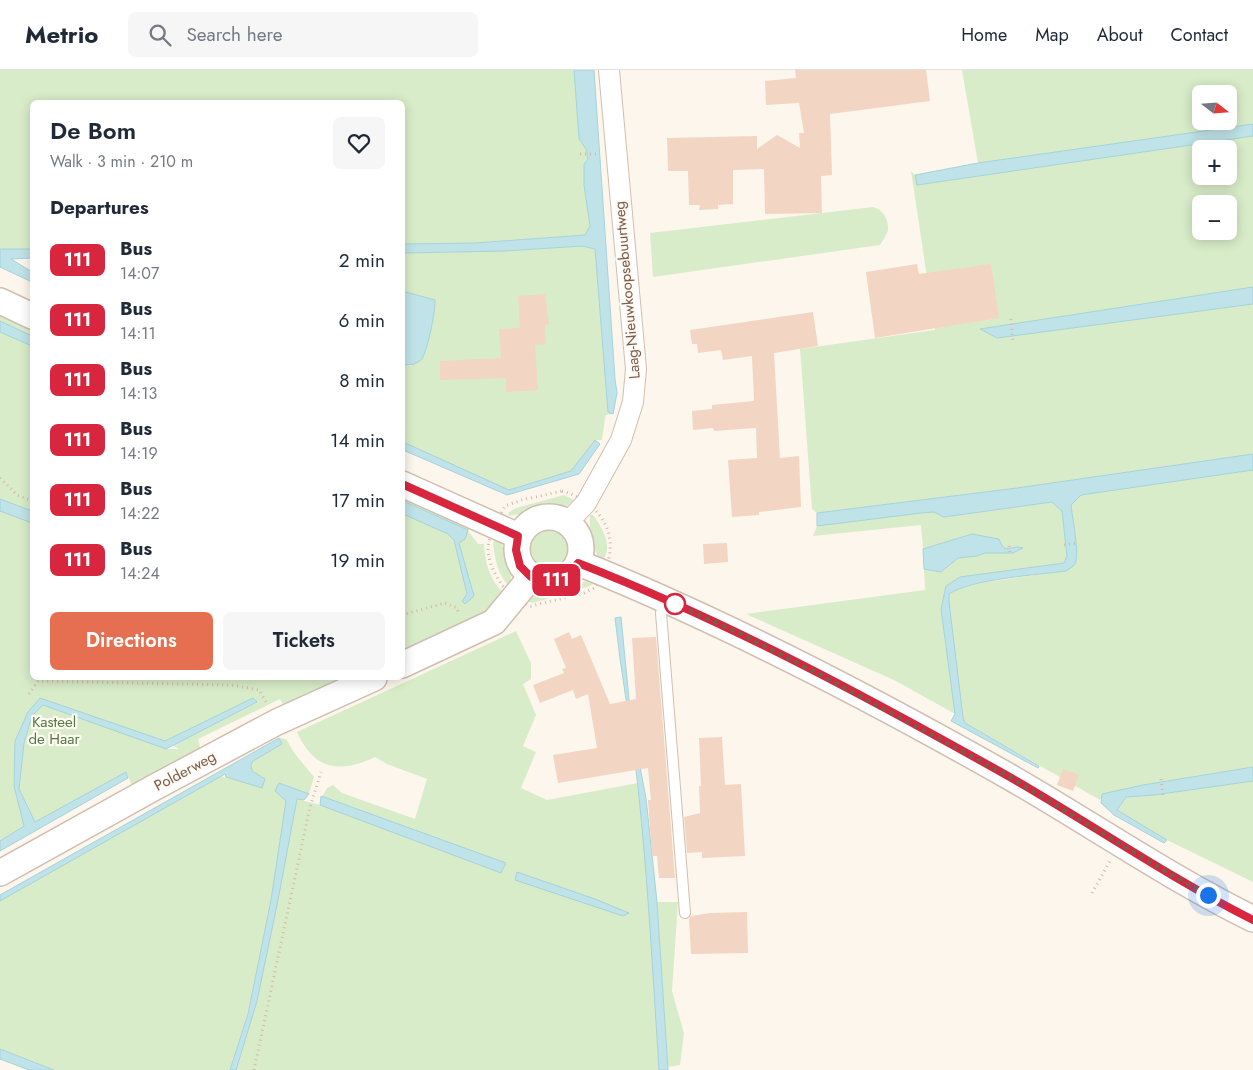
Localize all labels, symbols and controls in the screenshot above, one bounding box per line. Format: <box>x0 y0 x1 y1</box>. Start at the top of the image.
search box <box>128 12 478 57</box>
text: Metrio <box>25 17 98 52</box>
icon: search <box>146 21 174 49</box>
text: Search here <box>186 21 283 48</box>
text: Home <box>961 22 1007 48</box>
text: Map <box>1035 22 1069 48</box>
text: About <box>1097 22 1142 48</box>
text: Contact <box>1170 22 1228 48</box>
north arrow <box>1192 85 1238 130</box>
map controls <box>1192 85 1237 240</box>
text: De Bom <box>50 113 136 148</box>
button: heart <box>333 117 385 169</box>
button: + <box>1192 140 1237 185</box>
text: Walk · 3 min · 210 m <box>50 150 193 173</box>
text: Departures <box>50 194 149 221</box>
button: − <box>1192 195 1237 240</box>
street label: Laag-Nieuwkoopsebuurtweg <box>608 200 646 380</box>
text: Bus <box>120 235 152 262</box>
text: 111 <box>64 247 91 273</box>
text: 2 min <box>339 247 385 274</box>
text: 14:07 <box>120 262 159 285</box>
text: Bus <box>120 295 152 322</box>
text: 111 <box>64 307 91 333</box>
text: 6 min <box>339 307 385 334</box>
text: 14:11 <box>120 322 156 345</box>
text: Bus <box>120 355 152 382</box>
text: 111 <box>64 367 91 393</box>
text: 8 min <box>339 367 385 394</box>
text: 14:13 <box>120 382 157 405</box>
text: Bus <box>120 415 152 442</box>
text: 111 <box>64 427 91 453</box>
text: 14 min <box>330 427 385 454</box>
text: 14:19 <box>120 442 158 465</box>
text: Bus <box>120 475 152 502</box>
text: 111 <box>64 487 91 513</box>
text: 17 min <box>331 487 385 514</box>
text: 14:22 <box>120 502 160 525</box>
text: Bus <box>120 535 152 562</box>
text: 111 <box>64 547 91 573</box>
text: 19 min <box>330 547 385 574</box>
text: 14:24 <box>120 562 160 585</box>
line badge: 111 <box>527 564 585 596</box>
text: 111 <box>542 567 570 593</box>
unlabelled marker <box>664 593 686 615</box>
button: Directions <box>50 612 213 670</box>
button: Tickets <box>223 612 385 670</box>
park label: Kasteel de Haar <box>28 711 80 750</box>
street label: Polderweg <box>150 745 220 797</box>
your location <box>1196 883 1221 908</box>

